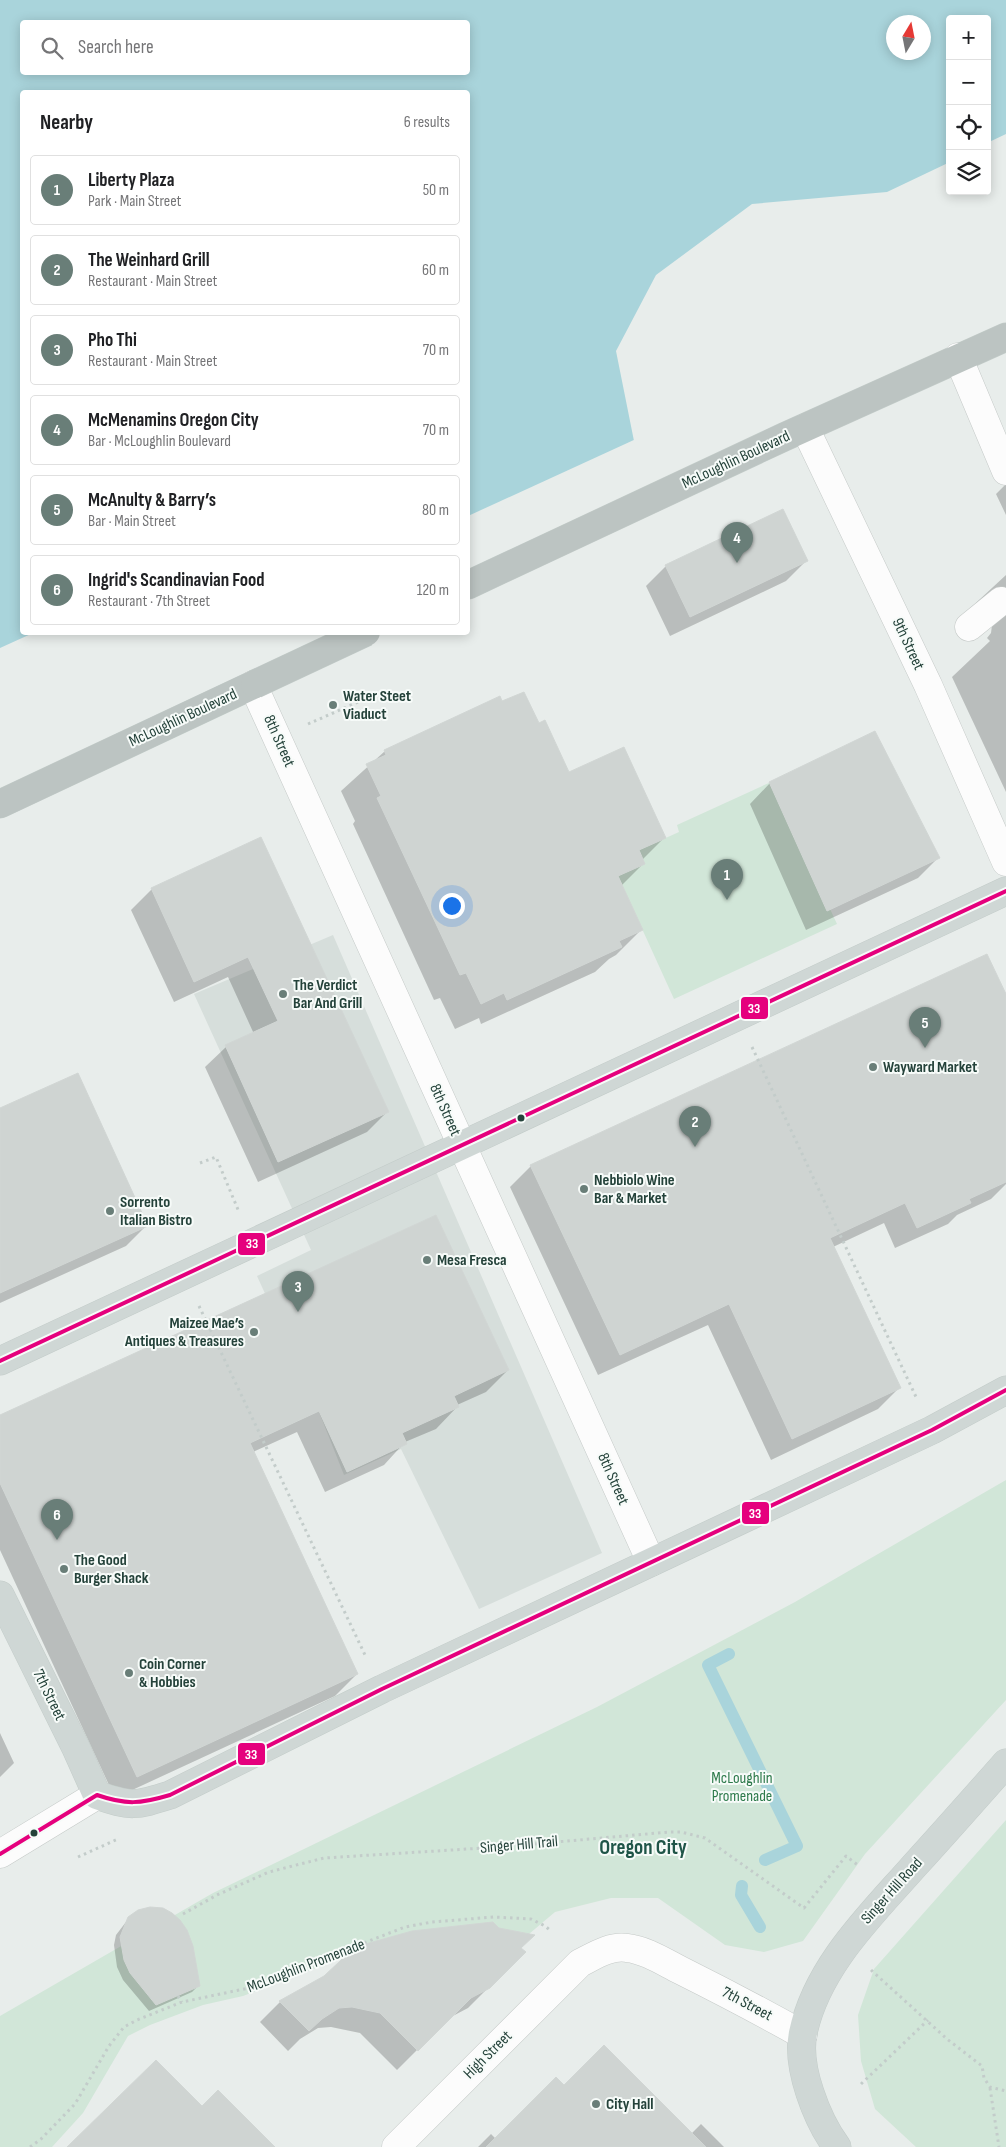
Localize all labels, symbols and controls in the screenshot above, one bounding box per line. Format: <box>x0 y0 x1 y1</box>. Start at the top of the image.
north arrow <box>886 15 931 60</box>
map controls <box>946 15 991 195</box>
button: + <box>946 15 991 60</box>
search box <box>20 20 470 75</box>
icon: search <box>38 34 66 62</box>
text: Search here <box>78 36 154 59</box>
button: − <box>946 60 991 105</box>
button: locate <box>946 105 991 150</box>
text: Nearby <box>40 110 93 135</box>
text: 6 results <box>404 113 450 132</box>
button: layers <box>946 150 991 195</box>
text: Liberty Plaza <box>88 169 174 192</box>
text: 1 <box>54 181 60 200</box>
text: 50 m <box>423 181 449 200</box>
text: Park · Main Street <box>88 192 181 211</box>
text: The Weinhard Grill <box>88 249 210 272</box>
text: 2 <box>53 261 61 280</box>
text: 60 m <box>422 261 449 280</box>
text: Restaurant · Main Street <box>88 272 217 291</box>
text: Pho Thi <box>88 329 137 352</box>
text: 3 <box>53 341 61 360</box>
text: 70 m <box>423 341 449 360</box>
text: Restaurant · Main Street <box>88 352 217 371</box>
text: McMenamins Oregon City <box>88 409 259 432</box>
text: 4 <box>53 421 61 440</box>
text: 70 m <box>423 421 449 440</box>
street label: McLoughlin Boulevard <box>679 427 793 493</box>
text: Bar · McLoughlin Boulevard <box>88 432 231 451</box>
text: McAnulty & Barry’s <box>88 489 216 512</box>
text: 5 <box>53 501 61 520</box>
text: 80 m <box>422 501 449 520</box>
text: Bar · Main Street <box>88 512 176 531</box>
pin: 4 <box>721 522 753 563</box>
text: Ingrid's Scandinavian Food <box>88 569 265 592</box>
text: 6 <box>53 581 61 600</box>
text: 120 m <box>417 581 449 600</box>
text: Restaurant · 7th Street <box>88 592 210 611</box>
street label: 9th Street <box>888 615 928 673</box>
street label: McLoughlin Boulevard <box>126 685 240 751</box>
place label: Water Steet Viaduct <box>343 687 411 724</box>
marker: Water Steet Viaduct <box>327 699 339 711</box>
street label: 8th Street <box>259 712 299 770</box>
pin: 1 <box>711 859 743 900</box>
your location <box>439 893 465 919</box>
place label: The Verdict Bar And Grill <box>293 976 362 1013</box>
marker: The Verdict Bar And Grill <box>277 988 289 1000</box>
line badge: 33 <box>740 996 769 1020</box>
text: 33 <box>748 1000 760 1017</box>
pin: 5 <box>909 1007 941 1048</box>
place label: Wayward Market <box>883 1058 977 1077</box>
marker: Wayward Market <box>867 1061 879 1073</box>
street label: 8th Street <box>425 1081 465 1139</box>
pin: 2 <box>679 1106 711 1147</box>
unlabelled marker <box>516 1113 526 1123</box>
place label: Nebbiolo Wine Bar & Market <box>594 1171 675 1208</box>
marker: Nebbiolo Wine Bar & Market <box>578 1183 590 1195</box>
place label: Sorrento Italian Bistro <box>120 1193 192 1230</box>
marker: Sorrento Italian Bistro <box>104 1205 116 1217</box>
line badge: 33 <box>237 1232 266 1256</box>
text: 33 <box>246 1235 258 1252</box>
place label: Mesa Fresca <box>437 1251 507 1270</box>
marker: Mesa Fresca <box>421 1254 433 1266</box>
pin: 3 <box>282 1271 314 1312</box>
place label: Maizee Mae’s Antiques & Treasures <box>124 1314 244 1351</box>
marker: Maizee Mae’s Antiques & Treasures <box>248 1326 260 1338</box>
street label: 8th Street <box>593 1450 633 1508</box>
pin: 6 <box>41 1499 73 1540</box>
line badge: 33 <box>741 1501 770 1525</box>
text: 33 <box>749 1505 761 1522</box>
place label: The Good Burger Shack <box>74 1551 149 1588</box>
marker: The Good Burger Shack <box>58 1563 70 1575</box>
place label: Coin Corner & Hobbies <box>139 1655 206 1692</box>
street label: 7th Street <box>28 1666 70 1724</box>
marker: Coin Corner & Hobbies <box>123 1667 135 1679</box>
line badge: 33 <box>237 1742 266 1766</box>
text: 33 <box>245 1746 257 1763</box>
park label: McLoughlin Promenade <box>711 1769 773 1806</box>
unlabelled marker <box>29 1828 39 1838</box>
street label: Singer Hill Trail <box>479 1832 559 1858</box>
district label: Oregon City <box>599 1835 687 1860</box>
street label: Singer Hill Road <box>857 1854 927 1928</box>
street label: McLoughlin Promenade <box>245 1935 367 1997</box>
street label: 7th Street <box>718 1983 776 2025</box>
street label: High Street <box>460 2027 516 2083</box>
place label: City Hall <box>606 2095 654 2114</box>
marker: City Hall <box>590 2098 602 2110</box>

